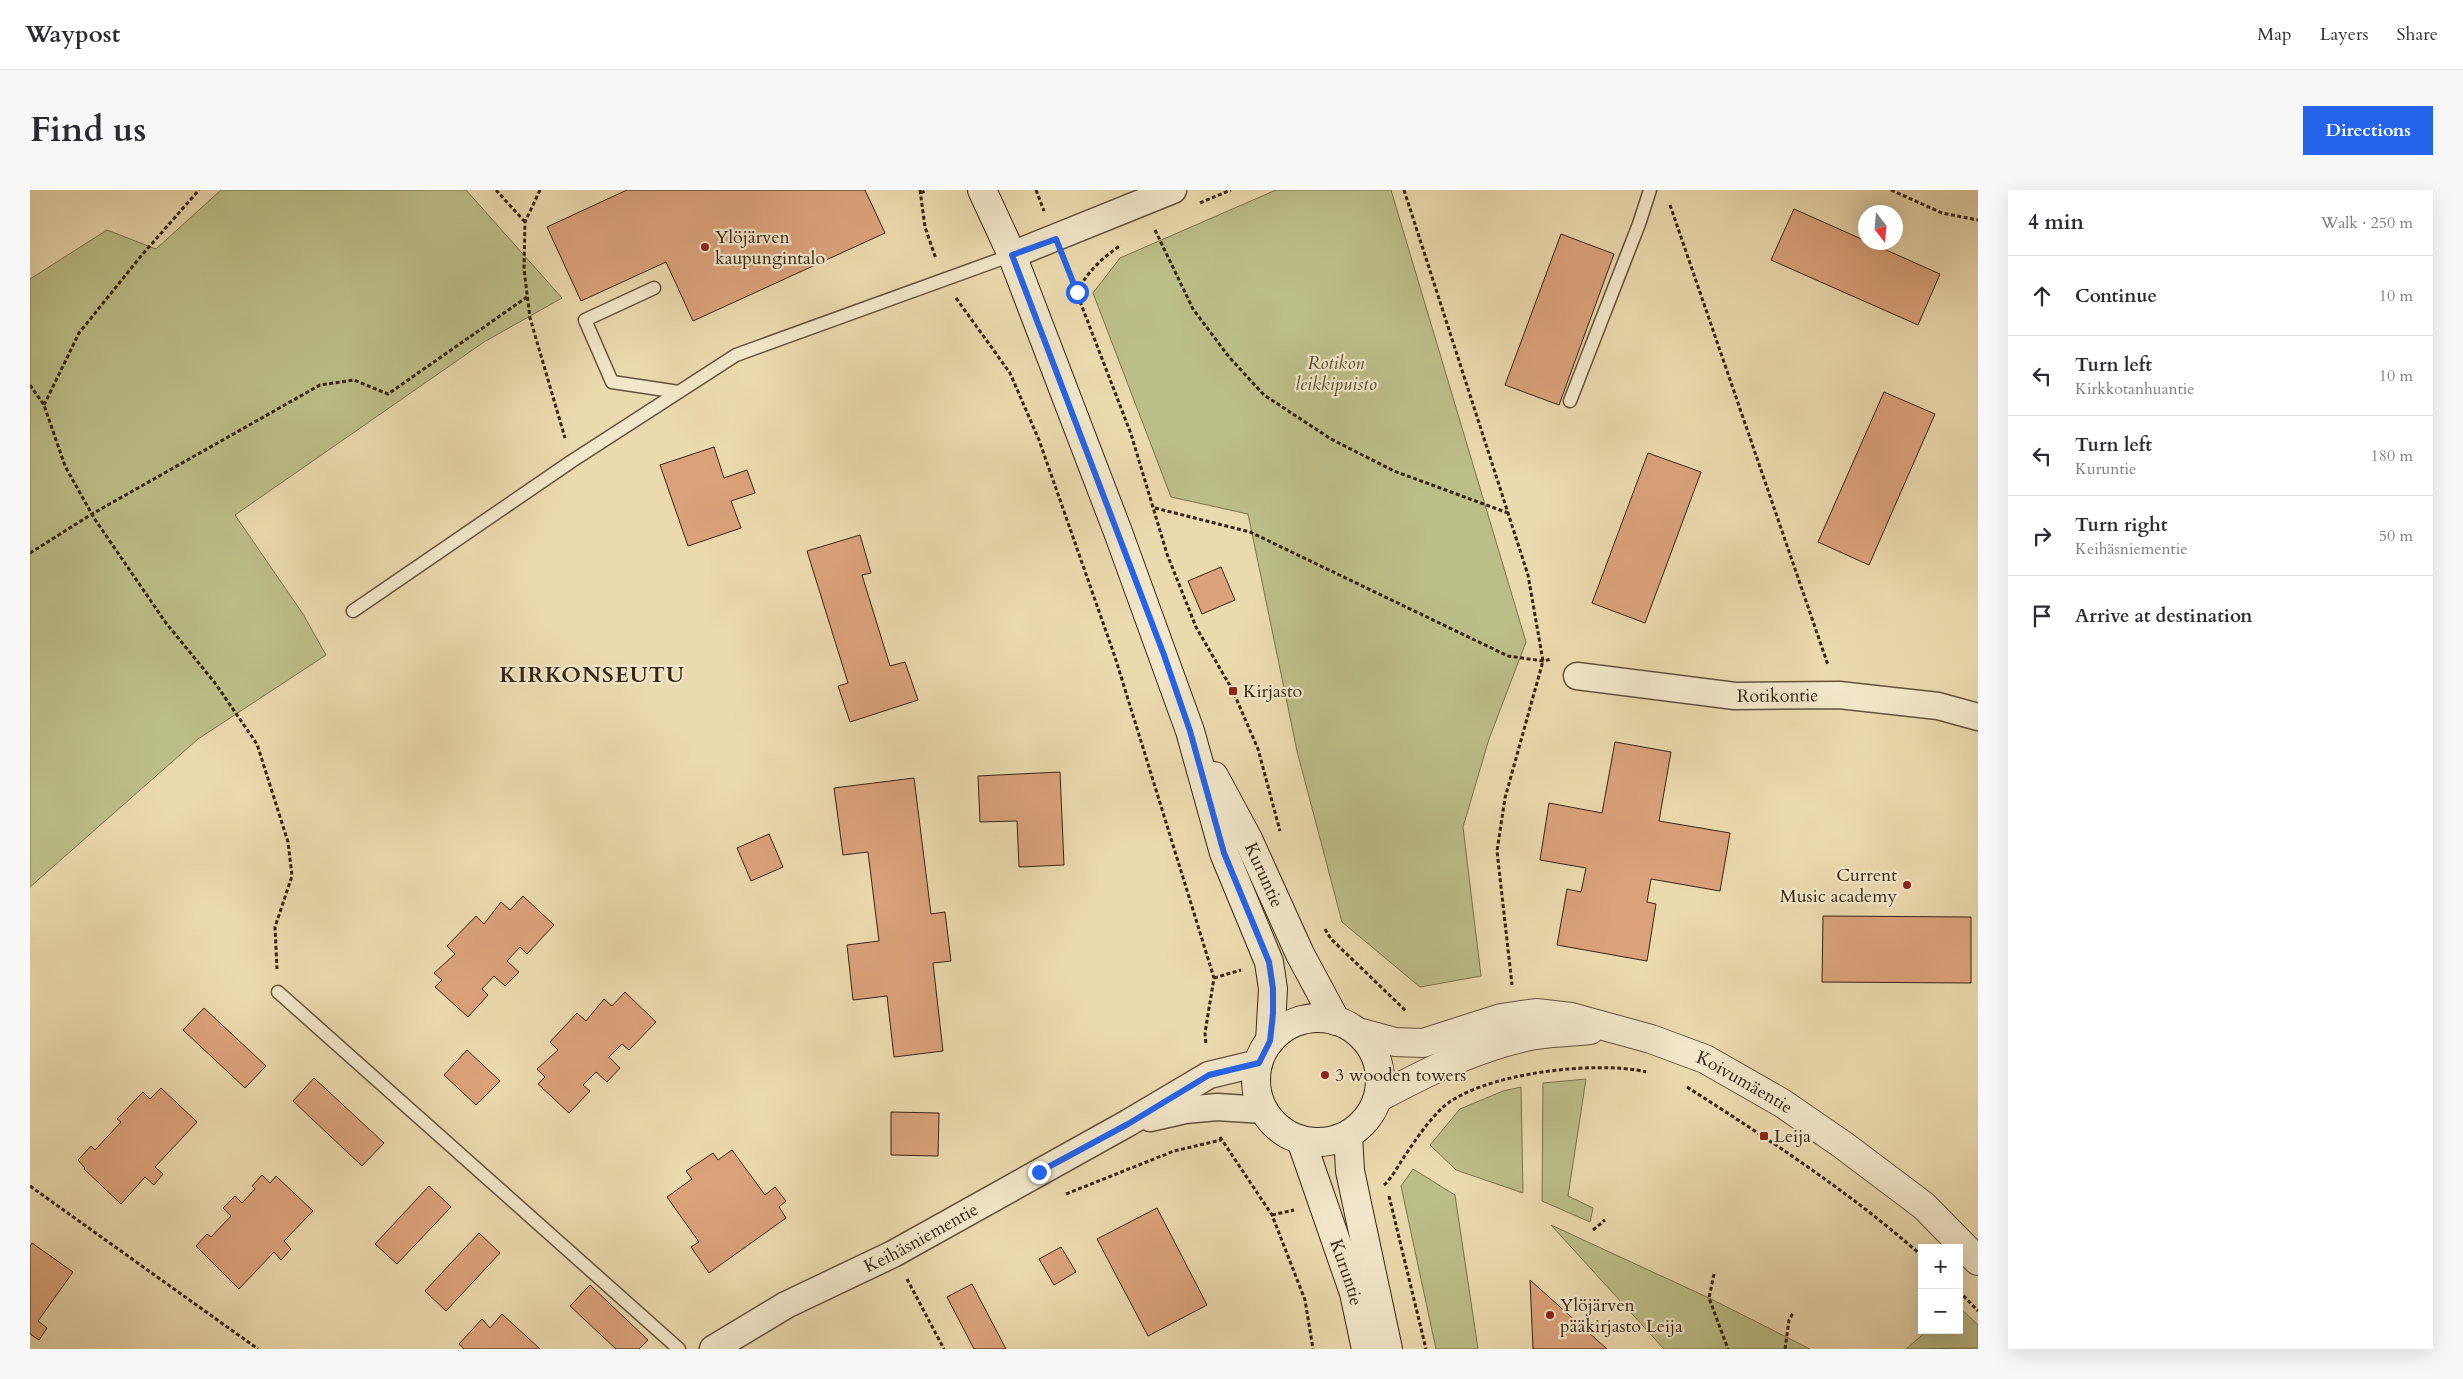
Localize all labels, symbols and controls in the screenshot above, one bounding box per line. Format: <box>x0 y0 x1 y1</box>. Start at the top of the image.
text: Waypost <box>25 18 120 51</box>
text: Map <box>2257 22 2292 47</box>
text: Layers <box>2320 22 2369 47</box>
text: Share <box>2397 22 2438 47</box>
text: Find us <box>30 106 146 154</box>
button: Directions <box>2303 106 2433 155</box>
north arrow <box>1858 205 1903 250</box>
text: 4 min <box>2028 208 2084 237</box>
text: Walk · 250 m <box>2321 212 2413 234</box>
place label: Ylöjärven kaupungintalo <box>715 225 825 271</box>
marker: Ylöjärven kaupungintalo <box>699 241 711 253</box>
route start <box>1066 281 1089 304</box>
icon: ahead <box>2028 282 2056 310</box>
text: Continue <box>2075 283 2157 309</box>
text: 10 m <box>2379 285 2413 307</box>
park label: Rotikon leikkipuisto <box>1295 351 1377 397</box>
text: Turn left <box>2075 352 2152 378</box>
icon: left <box>2028 362 2056 390</box>
text: 10 m <box>2379 365 2413 387</box>
text: Kirkkotanhuantie <box>2075 378 2194 400</box>
text: Turn left <box>2075 432 2152 458</box>
icon: left <box>2028 442 2056 470</box>
text: 180 m <box>2371 445 2413 467</box>
text: Kuruntie <box>2075 458 2136 480</box>
text: Turn right <box>2075 512 2167 538</box>
icon: right <box>2028 522 2056 550</box>
text: 50 m <box>2379 525 2413 547</box>
text: Keihäsniementie <box>2075 538 2187 560</box>
icon: arrive <box>2028 602 2056 630</box>
text: Arrive at destination <box>2075 603 2252 629</box>
district label: KIRKONSEUTU <box>499 660 685 690</box>
place label: Kirjasto <box>1243 679 1303 704</box>
street label: Rotikontie <box>1737 683 1819 708</box>
marker: Kirjasto <box>1227 685 1239 697</box>
street label: Kuruntie <box>1239 838 1290 911</box>
place label: Current Music academy <box>1780 863 1897 909</box>
marker: Current Music academy <box>1901 879 1913 891</box>
street label: Koivumäentie <box>1693 1044 1798 1119</box>
place label: 3 wooden towers <box>1335 1063 1466 1088</box>
marker: 3 wooden towers <box>1319 1069 1331 1081</box>
place label: Leija <box>1774 1124 1811 1149</box>
marker: Leija <box>1758 1130 1770 1142</box>
route end <box>1028 1161 1051 1184</box>
street label: Keihäsniementie <box>860 1197 983 1279</box>
street label: Kuruntie <box>1324 1236 1369 1308</box>
map controls <box>1918 1244 1963 1334</box>
button: + <box>1918 1244 1963 1289</box>
button: − <box>1918 1289 1963 1334</box>
place label: Ylöjärven pääkirjasto Leija <box>1560 1293 1683 1339</box>
marker: Ylöjärven pääkirjasto Leija <box>1544 1309 1556 1321</box>

